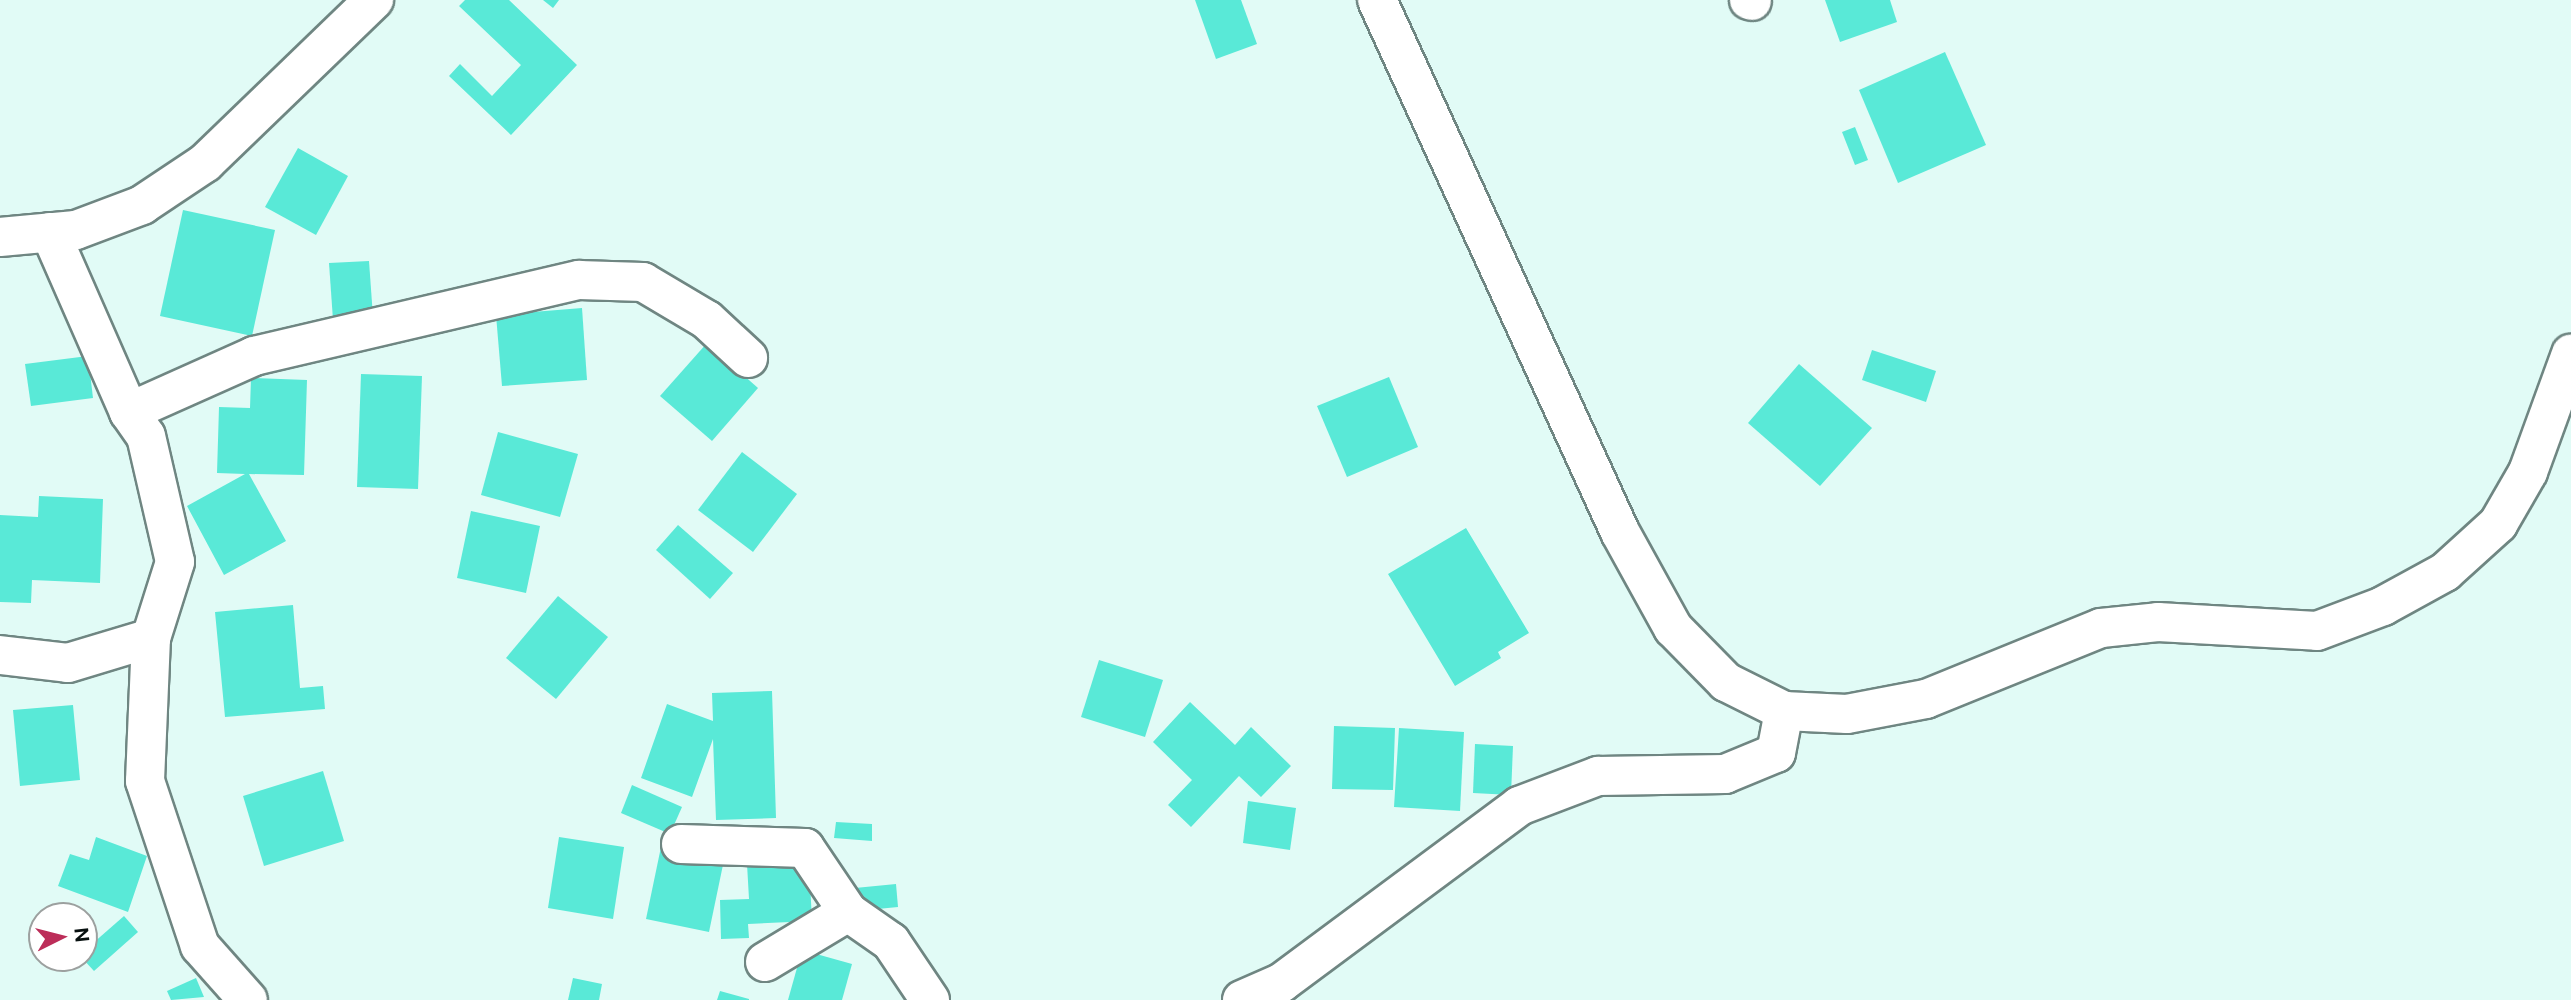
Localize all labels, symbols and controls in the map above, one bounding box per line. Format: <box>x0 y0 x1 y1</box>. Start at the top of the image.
north arrow <box>28 902 98 972</box>
text: N <box>70 926 94 944</box>

